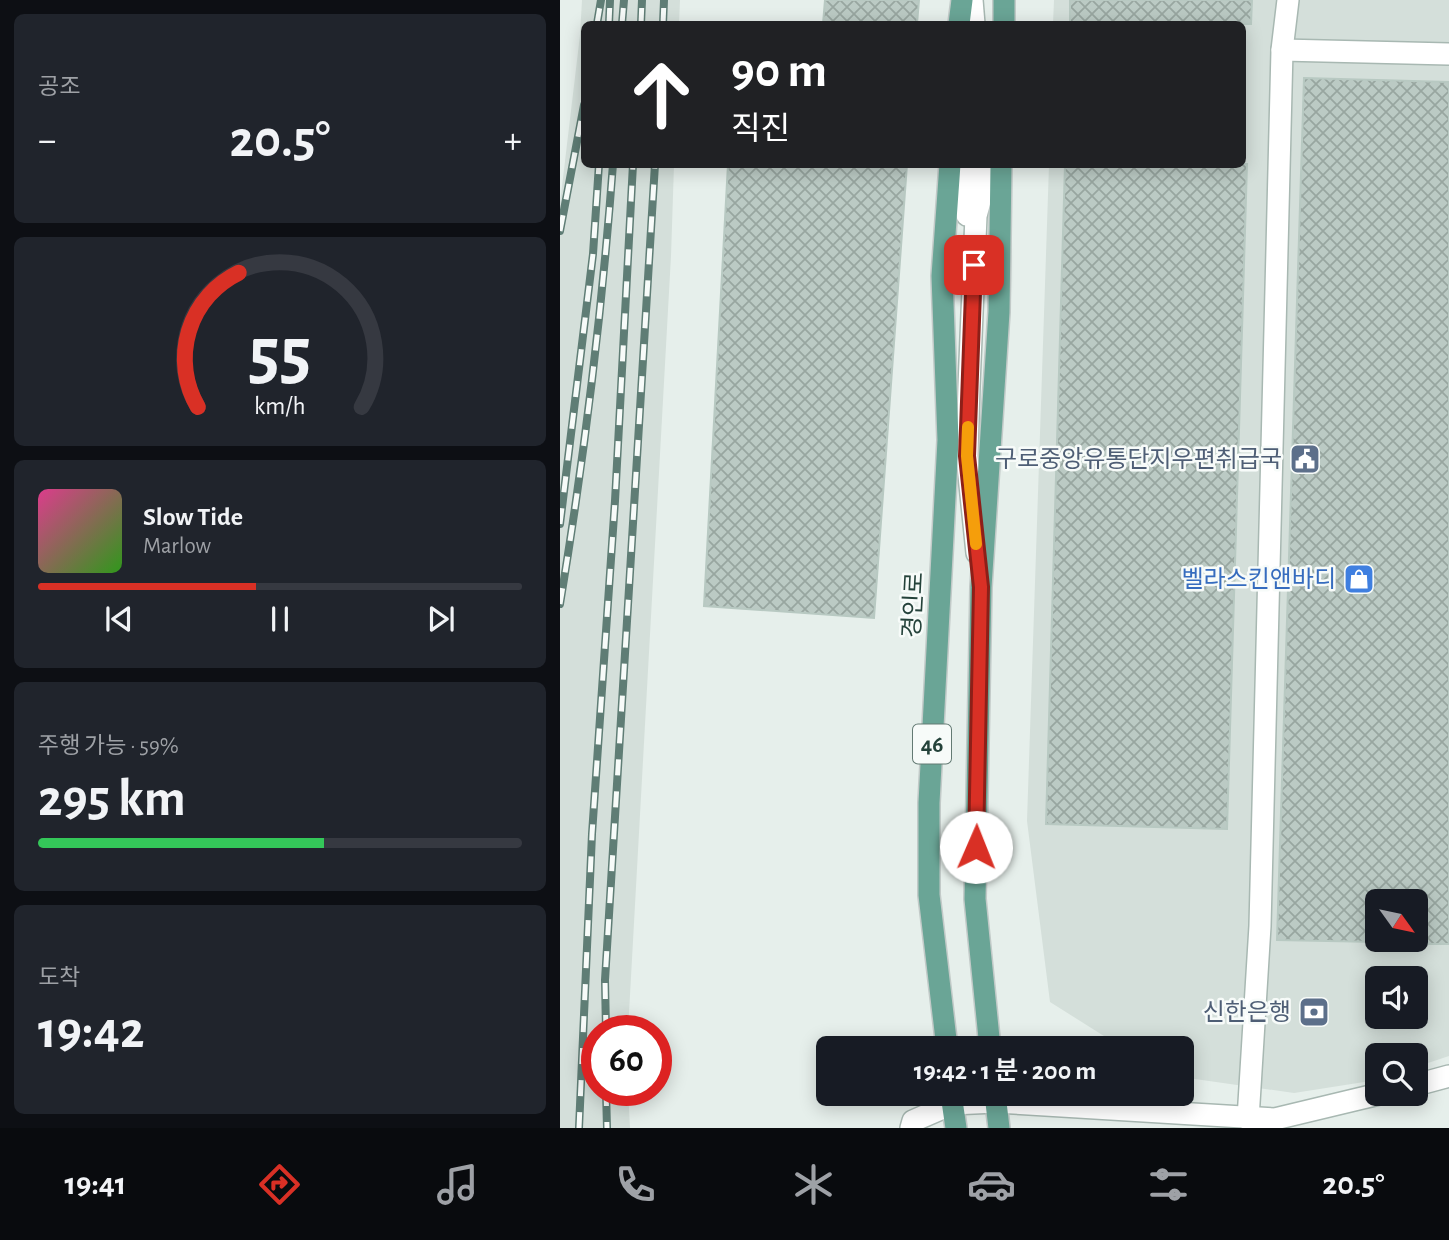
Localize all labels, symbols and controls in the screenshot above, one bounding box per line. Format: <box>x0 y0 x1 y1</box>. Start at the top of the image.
text: 90 m <box>731 47 827 96</box>
icon: ahead <box>616 49 707 140</box>
text: 공조 <box>38 76 80 99</box>
text: 직진 <box>731 113 790 145</box>
text: 20.5° <box>229 114 331 166</box>
text: − <box>38 122 56 160</box>
text: + <box>504 122 522 160</box>
pin <box>944 235 1004 295</box>
icon: arrive <box>955 246 993 284</box>
text: 55 <box>249 320 311 393</box>
text: km/h <box>254 394 306 419</box>
public building icon: 구로중앙유통단지우편취급국 <box>1288 442 1322 476</box>
place label: 구로중앙유통단지우편취급국 <box>995 446 1282 472</box>
text: Slow Tide <box>143 504 243 530</box>
text: Marlow <box>143 535 211 558</box>
shop icon: 벨라스킨앤바디 <box>1342 562 1376 596</box>
place label: 벨라스킨앤바디 <box>1181 567 1336 592</box>
street label: 경인로 <box>899 571 928 639</box>
icon: previous <box>100 600 138 638</box>
icon: pause <box>261 600 299 638</box>
icon: next <box>422 600 460 638</box>
road number: 46 <box>913 724 951 764</box>
text: 주행 가능 · 59% <box>38 735 179 758</box>
text: 295 km <box>38 773 186 825</box>
position arrow <box>939 810 1013 884</box>
north arrow <box>1365 889 1428 952</box>
map controls <box>1365 889 1428 1106</box>
button: sound <box>1365 966 1428 1029</box>
text: 도착 <box>38 967 80 990</box>
bank icon: 신한은행 <box>1297 995 1331 1029</box>
place label: 신한은행 <box>1203 1000 1291 1025</box>
text: 19:42 <box>38 1005 144 1057</box>
speed limit sign: 60 <box>581 1015 672 1106</box>
button: search <box>1365 1043 1428 1106</box>
text: 19:42 · 1 분 · 200 m <box>914 1058 1096 1084</box>
icon: directions <box>255 1160 304 1209</box>
icon: music <box>433 1160 482 1209</box>
icon: phone <box>611 1160 660 1209</box>
icon: climate <box>789 1160 838 1209</box>
icon: car <box>967 1160 1016 1209</box>
icon: filters <box>1144 1160 1193 1209</box>
text: 19:41 <box>64 1168 126 1200</box>
text: 20.5° <box>1322 1168 1385 1200</box>

